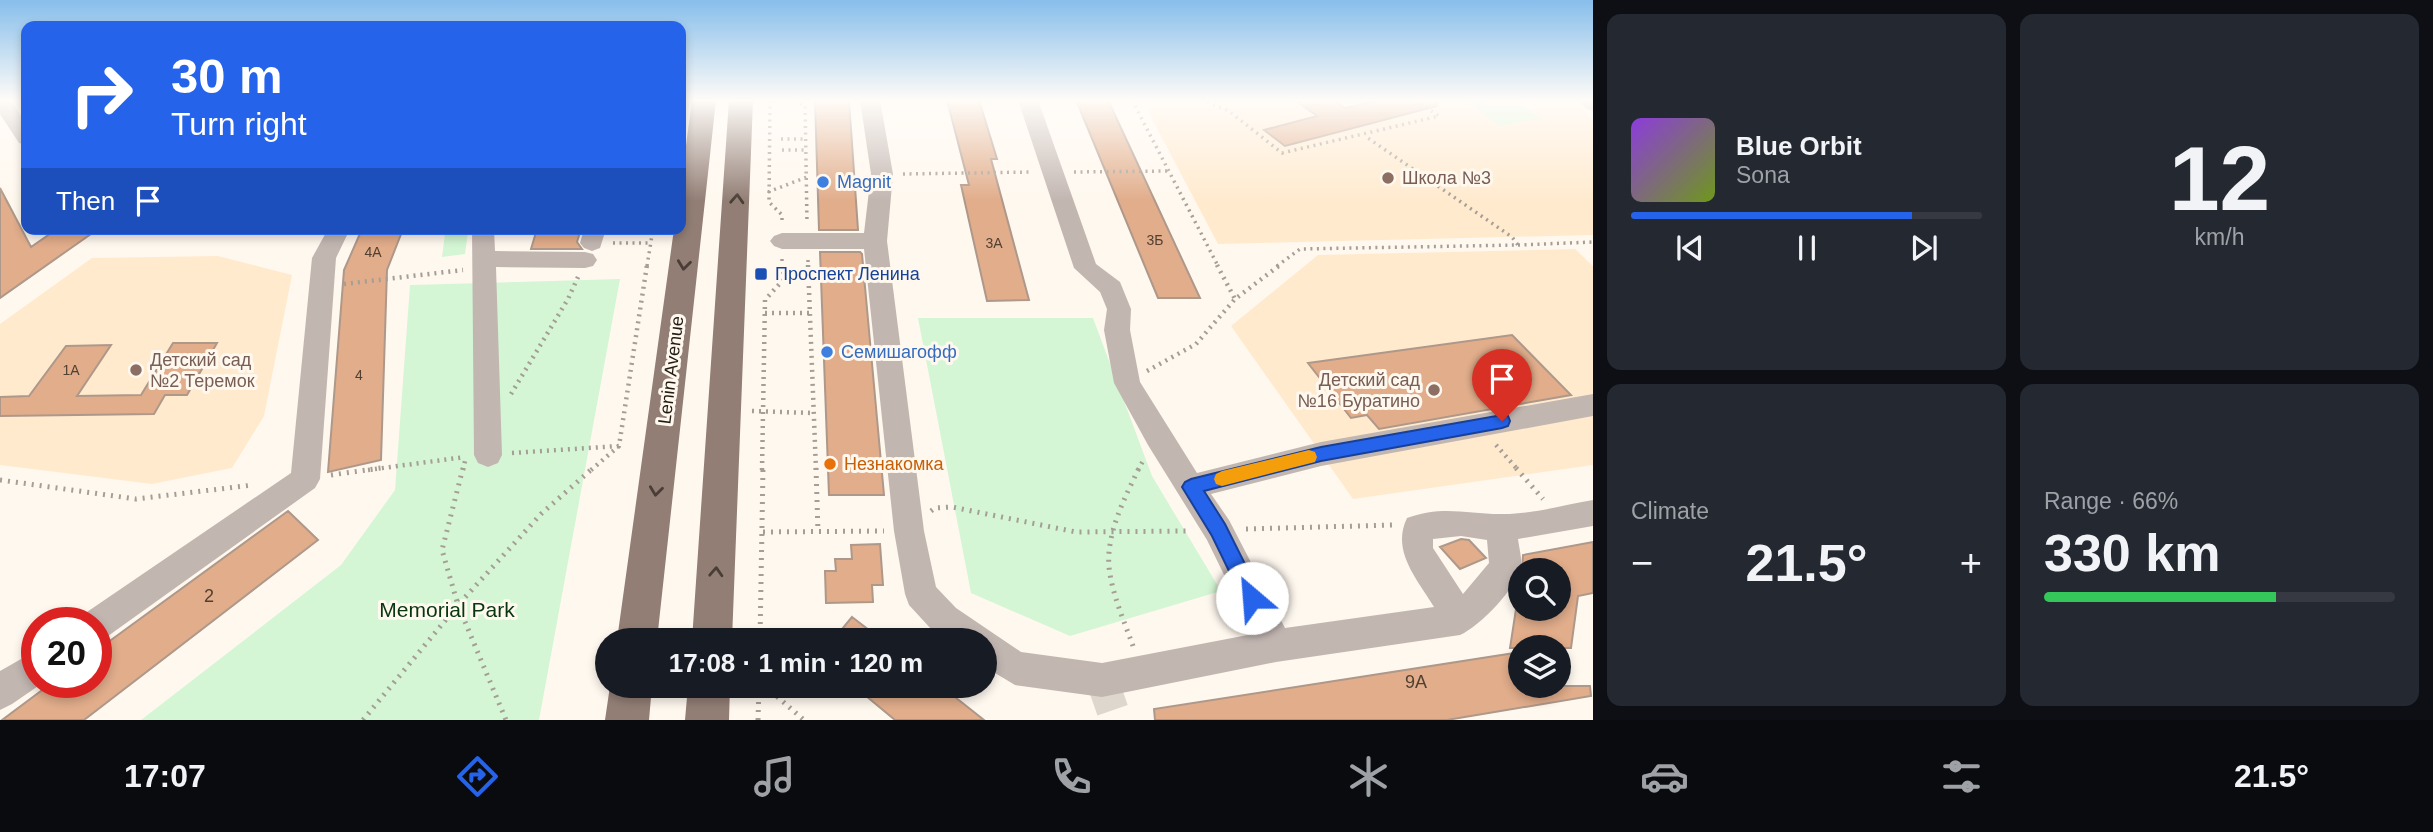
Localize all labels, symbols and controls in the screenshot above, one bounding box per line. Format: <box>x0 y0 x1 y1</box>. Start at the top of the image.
icon: right <box>56 49 147 140</box>
text: 30 m <box>171 49 283 103</box>
text: Turn right <box>171 106 307 142</box>
text: 12 <box>2169 128 2270 229</box>
text: Blue Orbit <box>1736 131 1862 161</box>
text: Sona <box>1736 162 1790 188</box>
place label: Школа №3 <box>1402 168 1491 188</box>
marker: Школа №3 <box>1380 170 1396 186</box>
place label: Magnit <box>837 172 891 192</box>
marker: Magnit <box>815 174 831 190</box>
icon: arrive <box>129 182 167 220</box>
text: Then <box>56 186 115 216</box>
one-way arrow <box>730 194 745 205</box>
text: km/h <box>2195 224 2244 250</box>
icon: previous <box>1671 229 1709 267</box>
icon: pause <box>1788 229 1826 267</box>
icon: next <box>1905 229 1943 267</box>
house number: 3Б <box>1147 232 1163 248</box>
house number: 3А <box>985 235 1003 251</box>
house number: 4А <box>364 244 382 260</box>
one-way arrow <box>676 259 691 271</box>
place label: Проспект Ленина <box>775 264 921 284</box>
marker: Проспект Ленина <box>753 266 769 282</box>
street label: Lenin Avenue <box>654 315 688 425</box>
place label: Семишагофф <box>841 342 957 362</box>
marker: Семишагофф <box>819 344 835 360</box>
pin <box>1472 349 1532 421</box>
place label: Детский сад №2 Теремок <box>150 350 255 391</box>
icon: arrive <box>1483 360 1521 398</box>
house number: 1А <box>62 362 80 378</box>
marker: Детский сад №2 Теремок <box>128 362 144 378</box>
house number: 4 <box>355 367 363 383</box>
place label: Детский сад №16 Буратино <box>1298 370 1420 411</box>
marker: Детский сад №16 Буратино <box>1426 382 1442 398</box>
place label: Незнакомка <box>844 454 945 474</box>
marker: Незнакомка <box>822 456 838 472</box>
one-way arrow <box>649 485 664 497</box>
text: Range · 66% <box>2044 488 2178 514</box>
text: Climate <box>1631 498 1709 524</box>
text: 330 km <box>2044 524 2220 582</box>
text: 21.5° <box>1745 534 1868 592</box>
text: − <box>1631 542 1653 584</box>
text: + <box>1960 542 1982 584</box>
map controls <box>1508 558 1571 698</box>
button: search <box>1508 558 1571 621</box>
position arrow <box>1215 561 1289 635</box>
one-way arrow <box>708 567 723 578</box>
house number: 2 <box>204 586 214 606</box>
park label: Memorial Park <box>379 598 515 621</box>
speed limit sign: 20 <box>21 607 112 698</box>
button: layers <box>1508 635 1571 698</box>
text: 17:08 · 1 min · 120 m <box>669 648 923 678</box>
house number: 9А <box>1405 672 1427 692</box>
icon: directions <box>453 752 502 801</box>
icon: music <box>750 752 799 801</box>
icon: phone <box>1047 752 1096 801</box>
icon: climate <box>1344 752 1393 801</box>
icon: car <box>1640 752 1689 801</box>
icon: filters <box>1937 752 1986 801</box>
text: 17:07 <box>124 758 206 794</box>
text: 21.5° <box>2234 758 2309 794</box>

